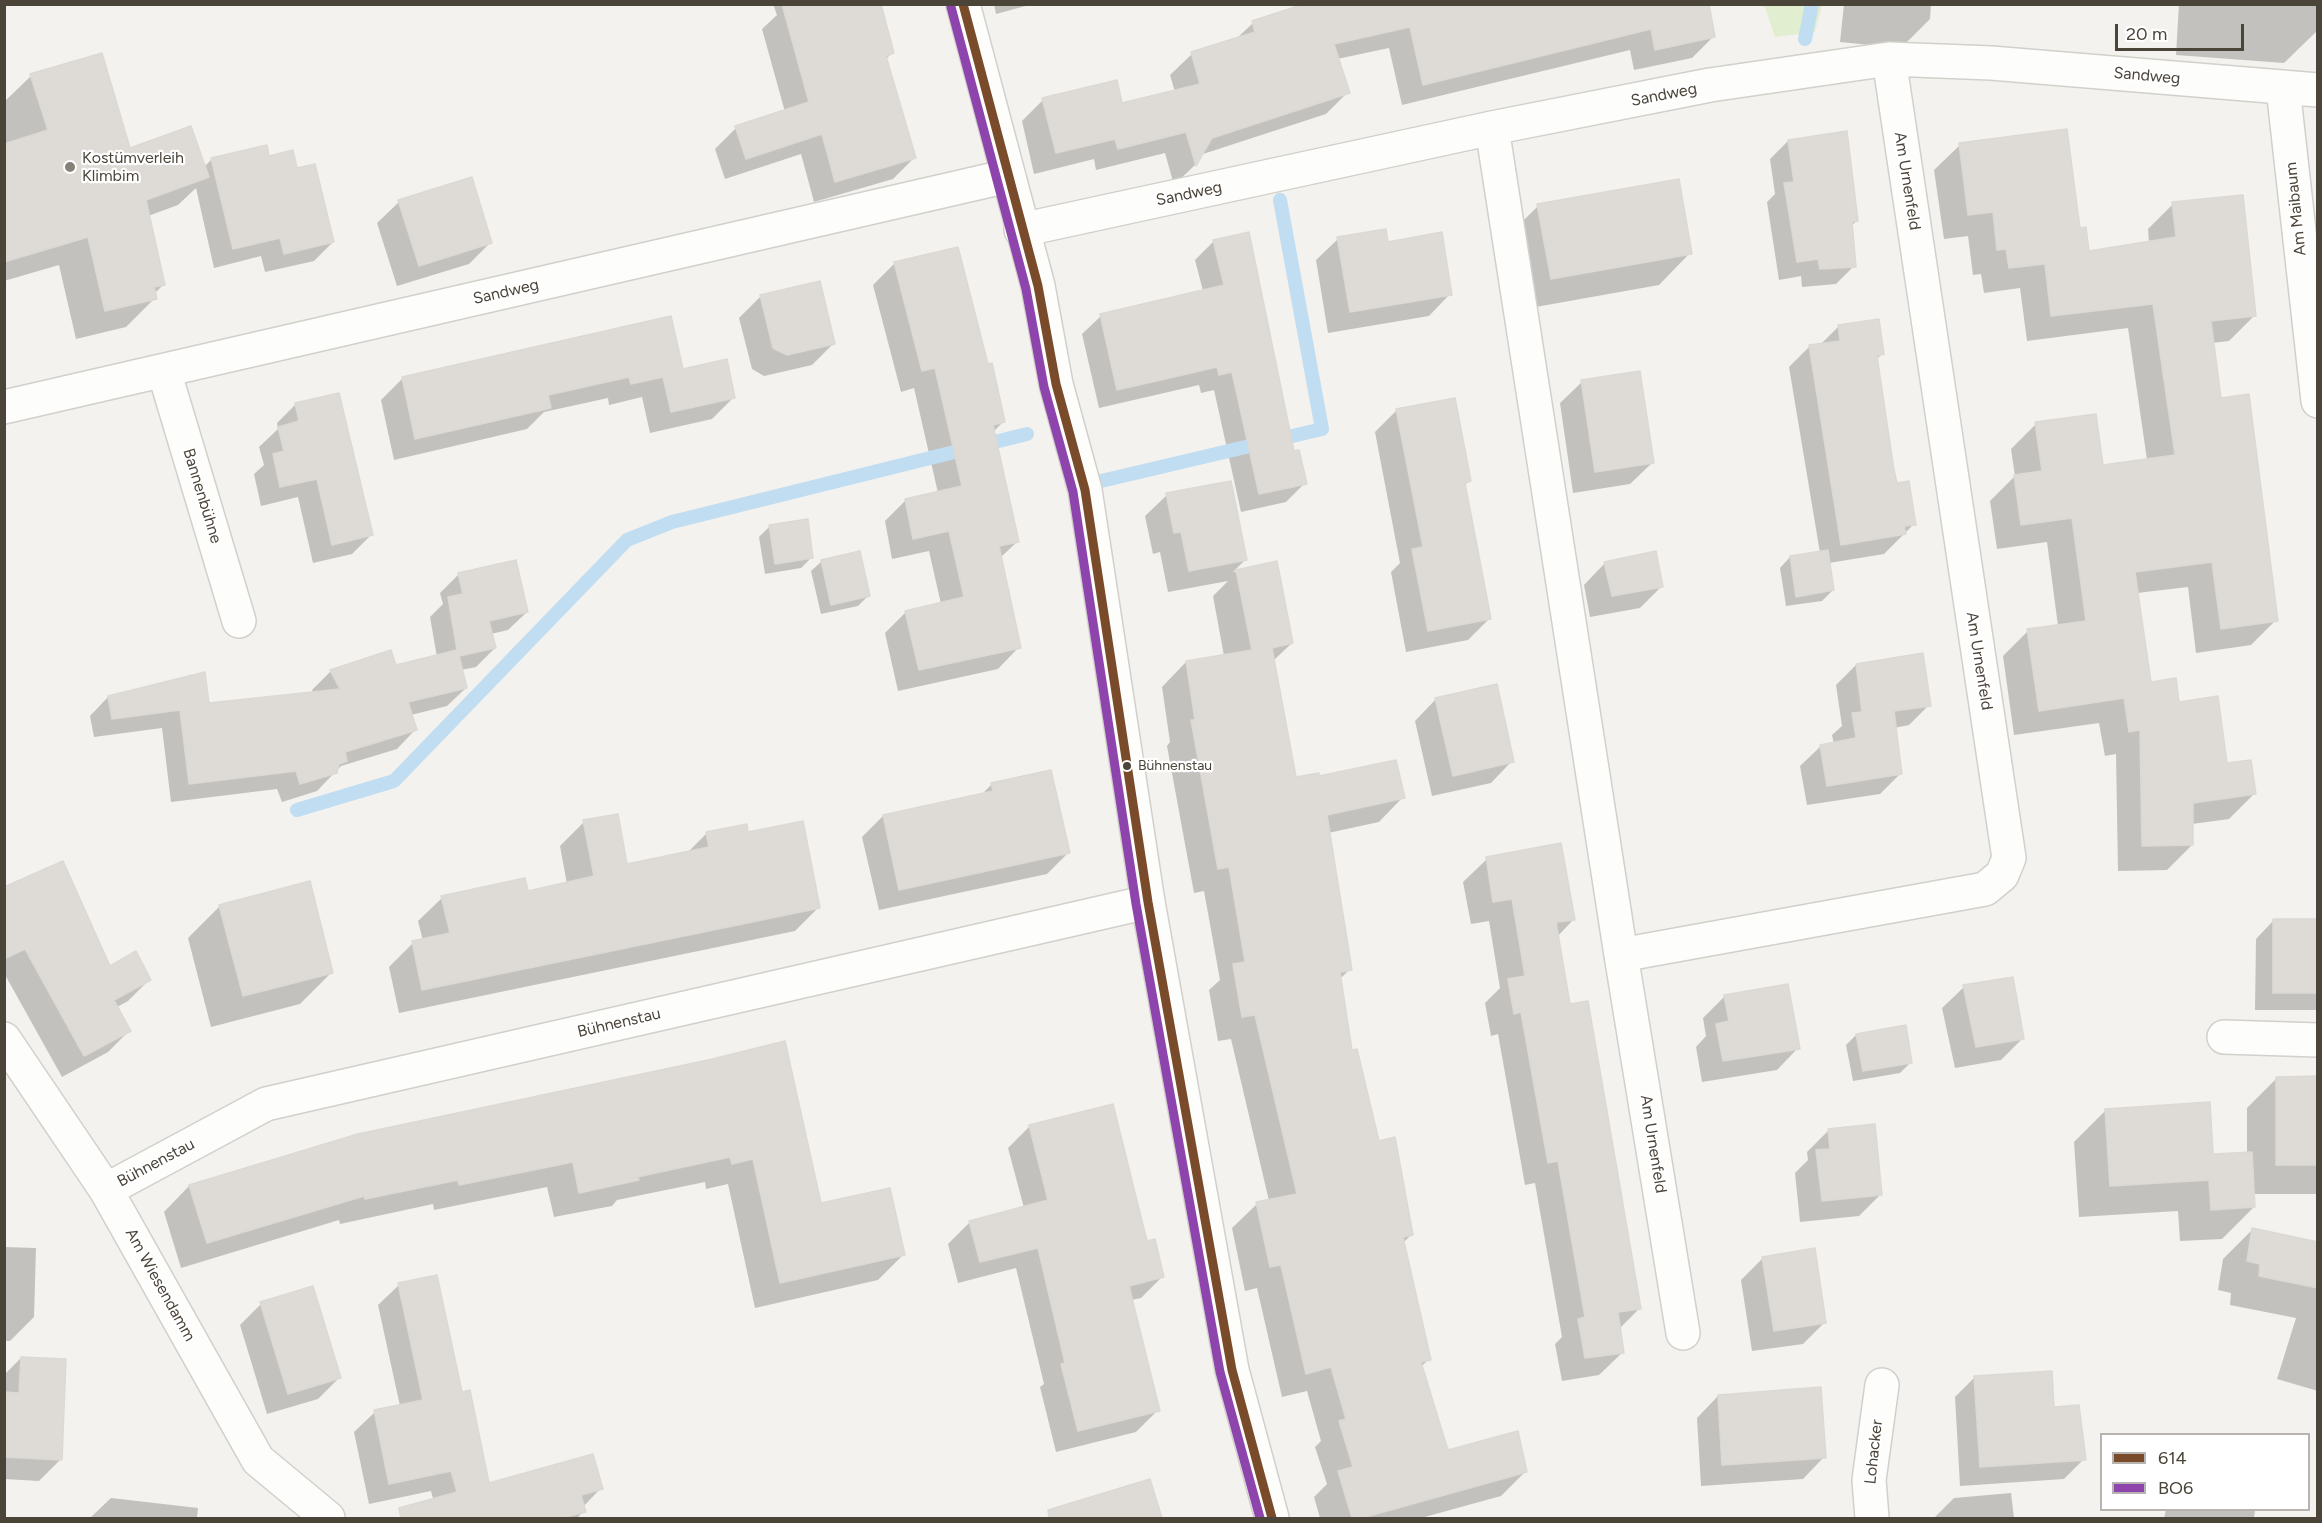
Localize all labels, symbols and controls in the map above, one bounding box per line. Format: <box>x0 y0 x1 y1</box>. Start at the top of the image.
scale bar <box>2118 12 2247 50</box>
text: 20 m <box>2126 23 2167 45</box>
street label: Sandweg <box>2113 64 2181 88</box>
street label: Sandweg <box>1629 79 1699 111</box>
street label: Am Urnenfeld <box>1890 131 1924 231</box>
place label: Kostümverleih Klimbim <box>82 148 184 186</box>
marker: Kostümverleih Klimbim <box>63 160 77 174</box>
street label: Am Maibaum <box>2282 161 2310 257</box>
street label: Sandweg <box>1154 178 1224 210</box>
street label: Sandweg <box>471 275 541 309</box>
street label: Bannenbühne <box>178 446 226 546</box>
street label: Am Urnenfeld <box>1962 611 1996 711</box>
place label: Bühnenstau <box>1138 758 1212 774</box>
marker: Bühnenstau <box>1121 760 1133 772</box>
street label: Bühnenstau <box>576 1004 662 1042</box>
street label: Am Urnenfeld <box>1636 1094 1670 1194</box>
street label: Bühnenstau <box>114 1135 198 1191</box>
street label: Am Wiesendamm <box>121 1225 199 1345</box>
street label: Lohacker <box>1861 1419 1887 1485</box>
legend <box>2100 1433 2310 1511</box>
text: 614 <box>2158 1447 2187 1469</box>
text: BO6 <box>2158 1477 2193 1499</box>

